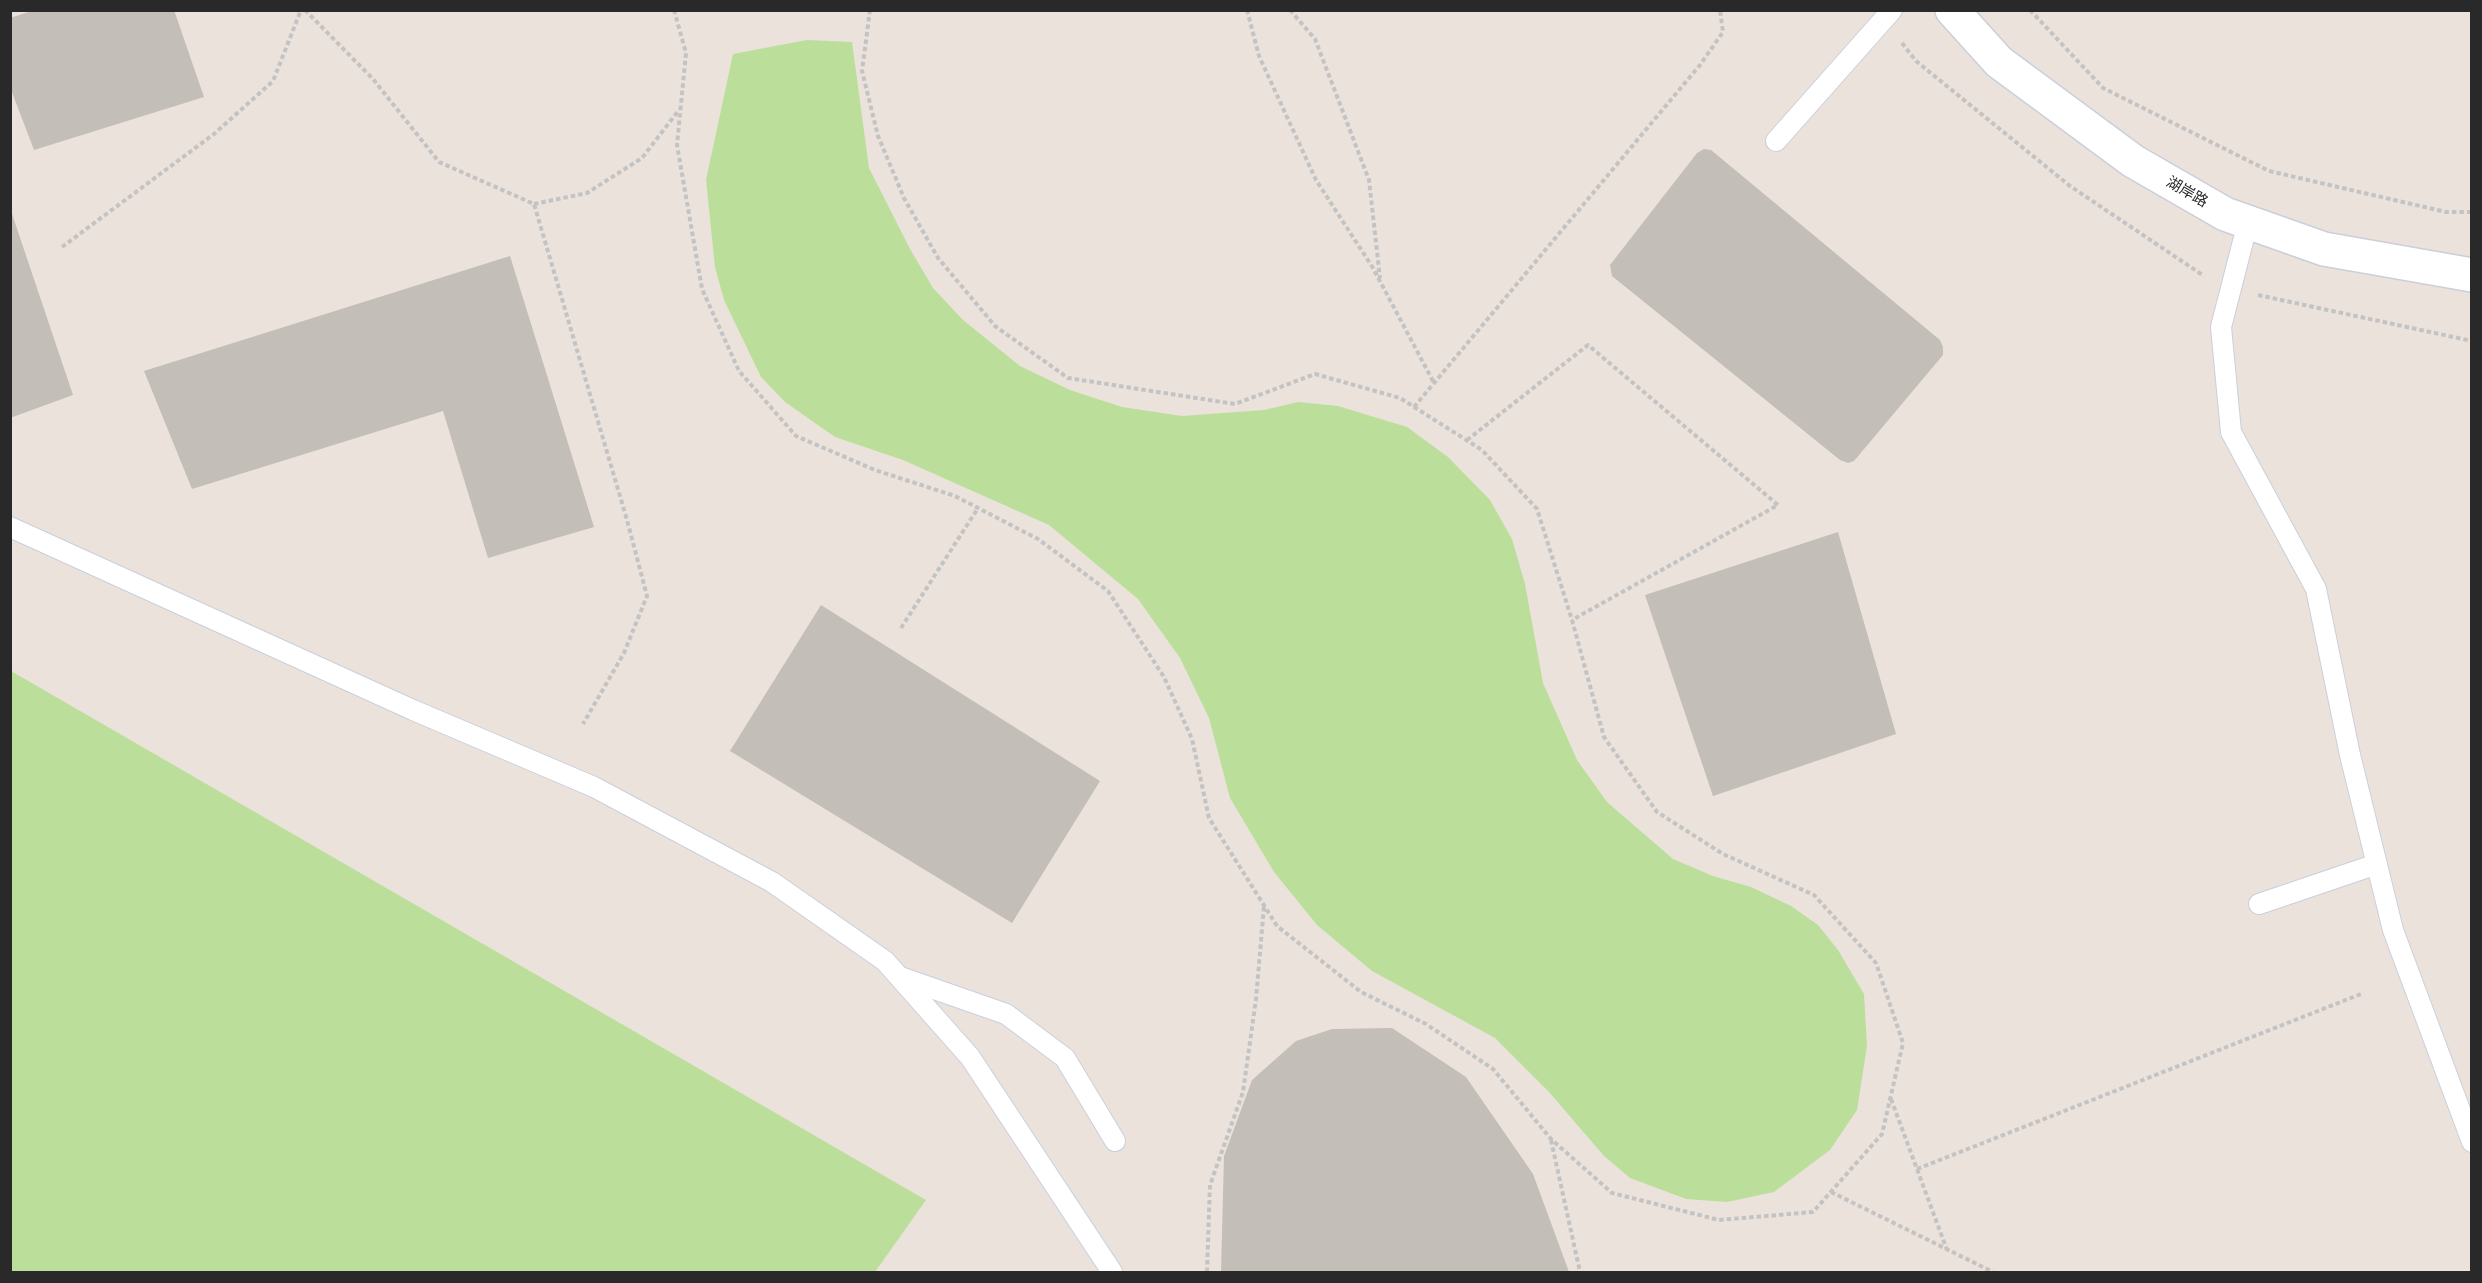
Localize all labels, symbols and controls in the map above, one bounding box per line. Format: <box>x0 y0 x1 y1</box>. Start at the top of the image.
street label: 湖岸路 <box>2163 173 2211 211</box>

